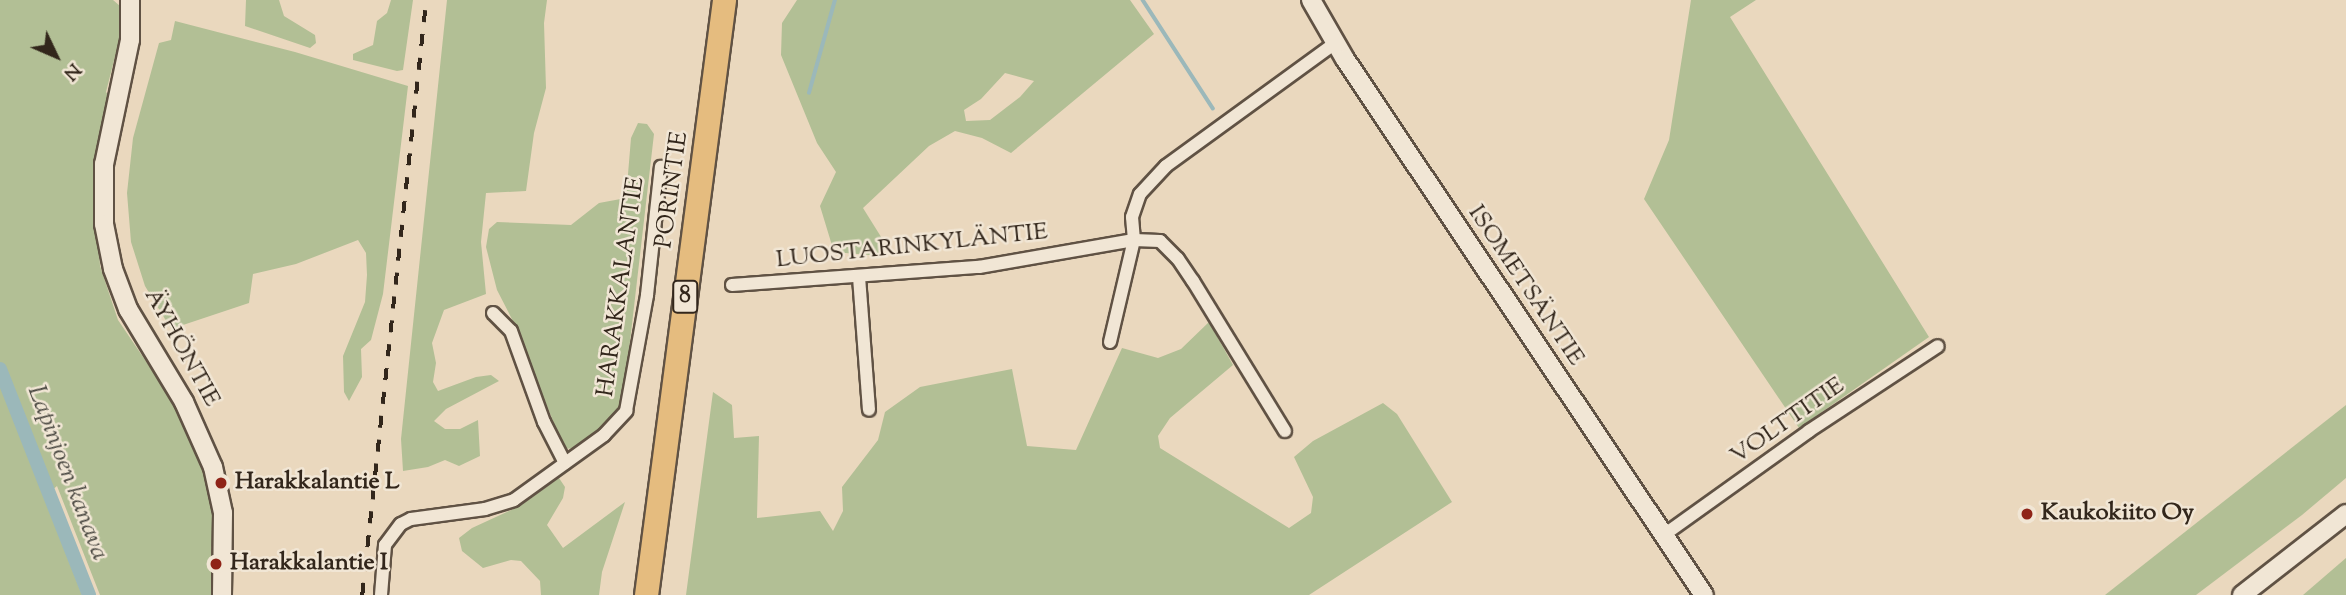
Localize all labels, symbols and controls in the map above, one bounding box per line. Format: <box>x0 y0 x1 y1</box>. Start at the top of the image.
north arrow <box>21 21 91 91</box>
text: N <box>56 56 86 86</box>
street label: PORINTIE <box>651 130 695 250</box>
street label: HARAKKALANTIE <box>592 175 652 399</box>
street label: ISOMETSÄNTIE <box>1461 200 1589 372</box>
street label: LUOSTARINKYLÄNTIE <box>775 218 1049 276</box>
road number: 8 <box>671 278 699 316</box>
street label: ÄYHÖNTIE <box>137 284 225 412</box>
street label: VOLTTITIE <box>1725 372 1851 472</box>
water label: Lapinjoen kanava <box>19 381 115 565</box>
place label: Harakkalantie L <box>235 469 399 497</box>
marker: Harakkalantie L <box>213 475 229 491</box>
place label: Kaukokiito Oy <box>2041 500 2194 528</box>
marker: Kaukokiito Oy <box>2019 506 2035 522</box>
place label: Harakkalantie I <box>230 550 388 578</box>
marker: Harakkalantie I <box>208 556 224 572</box>

